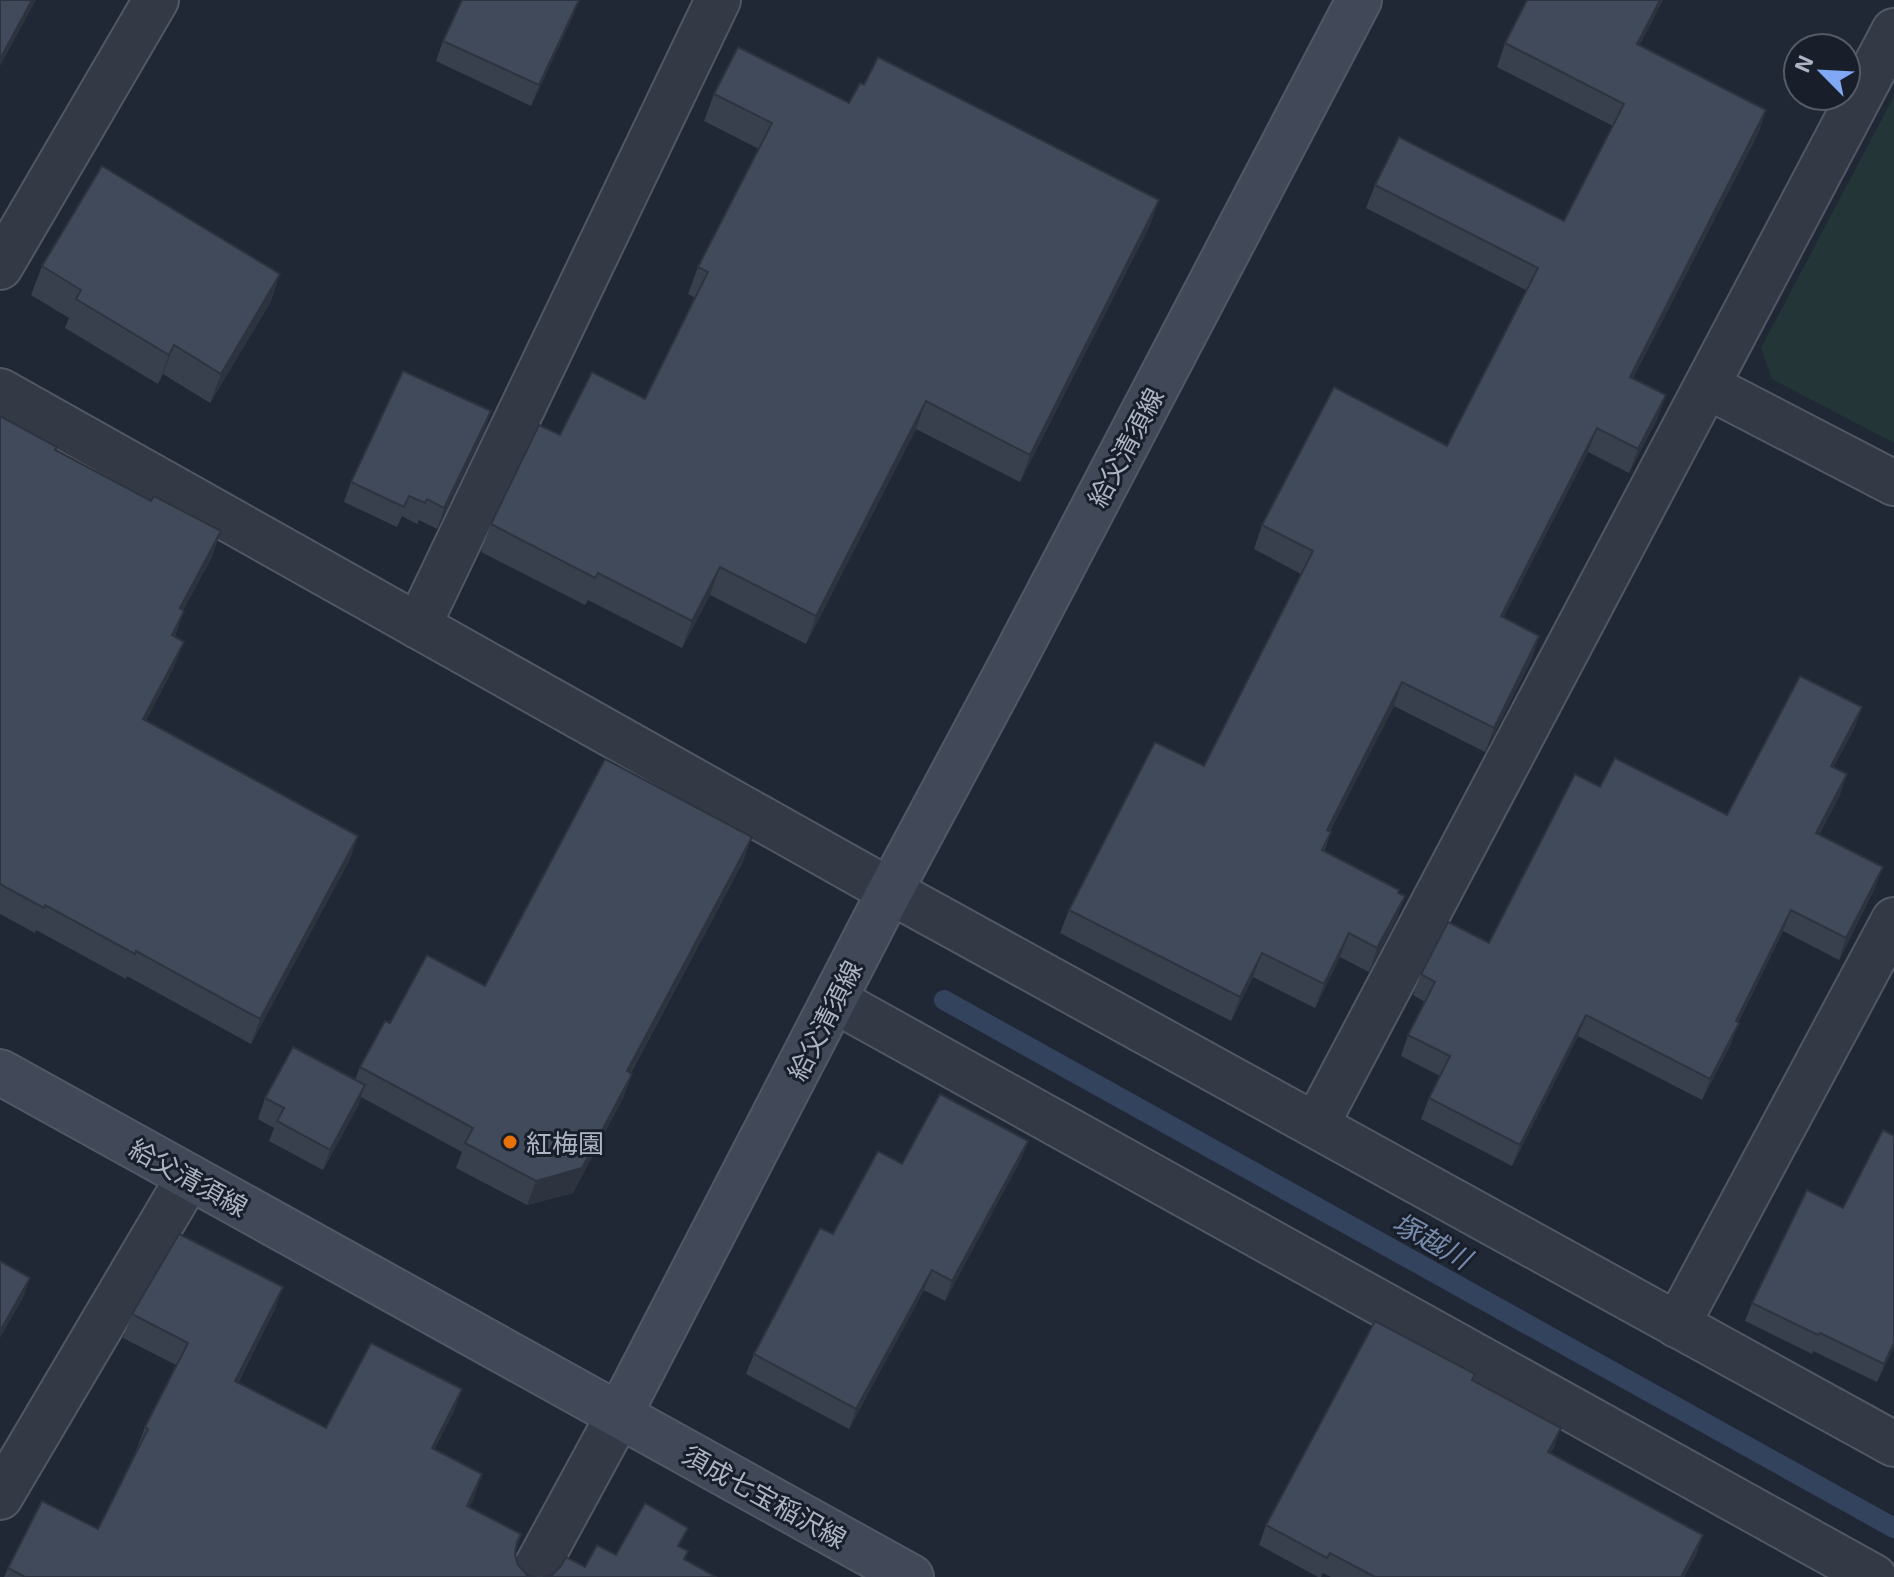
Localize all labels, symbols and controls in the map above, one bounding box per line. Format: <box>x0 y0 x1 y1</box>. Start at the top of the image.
north arrow <box>1782 32 1862 112</box>
text: N <box>1788 51 1818 76</box>
street label: 給父清須線 <box>1081 382 1169 512</box>
street label: 給父清須線 <box>781 955 867 1085</box>
place label: 紅梅園 <box>526 1127 604 1158</box>
street label: 給父清須線 <box>125 1132 253 1222</box>
marker: 紅梅園 <box>501 1133 519 1151</box>
water label: 塚越川 <box>1387 1205 1480 1277</box>
street label: 須成七宝稲沢線 <box>678 1438 852 1554</box>

